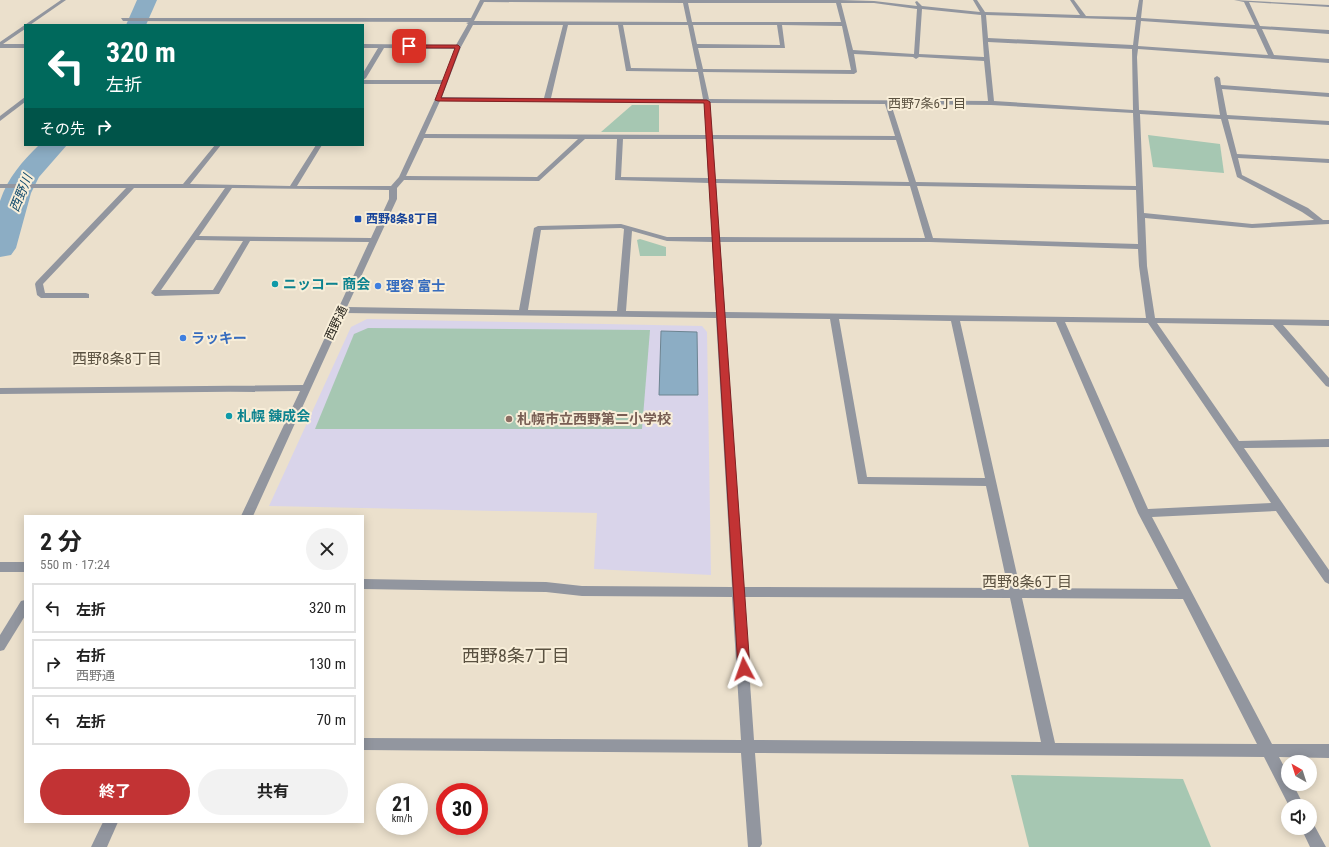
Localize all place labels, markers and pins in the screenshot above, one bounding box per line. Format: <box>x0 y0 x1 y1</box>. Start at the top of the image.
pin <box>392 29 426 63</box>
place label: 西野8条8丁目 <box>366 212 438 226</box>
marker: 西野8条8丁目 <box>353 214 363 224</box>
place label: ニッコー 商会 <box>283 276 370 292</box>
place label: 理容 富士 <box>386 278 445 294</box>
marker: ニッコー 商会 <box>270 279 280 289</box>
marker: 理容 富士 <box>373 281 383 291</box>
place label: ラッキー <box>191 330 247 346</box>
marker: ラッキー <box>178 333 188 343</box>
place label: 札幌 錬成会 <box>237 408 310 424</box>
marker: 札幌 錬成会 <box>224 411 234 421</box>
place label: 札幌市立西野第二小学校 <box>517 411 671 427</box>
marker: 札幌市立西野第二小学校 <box>504 414 514 424</box>

